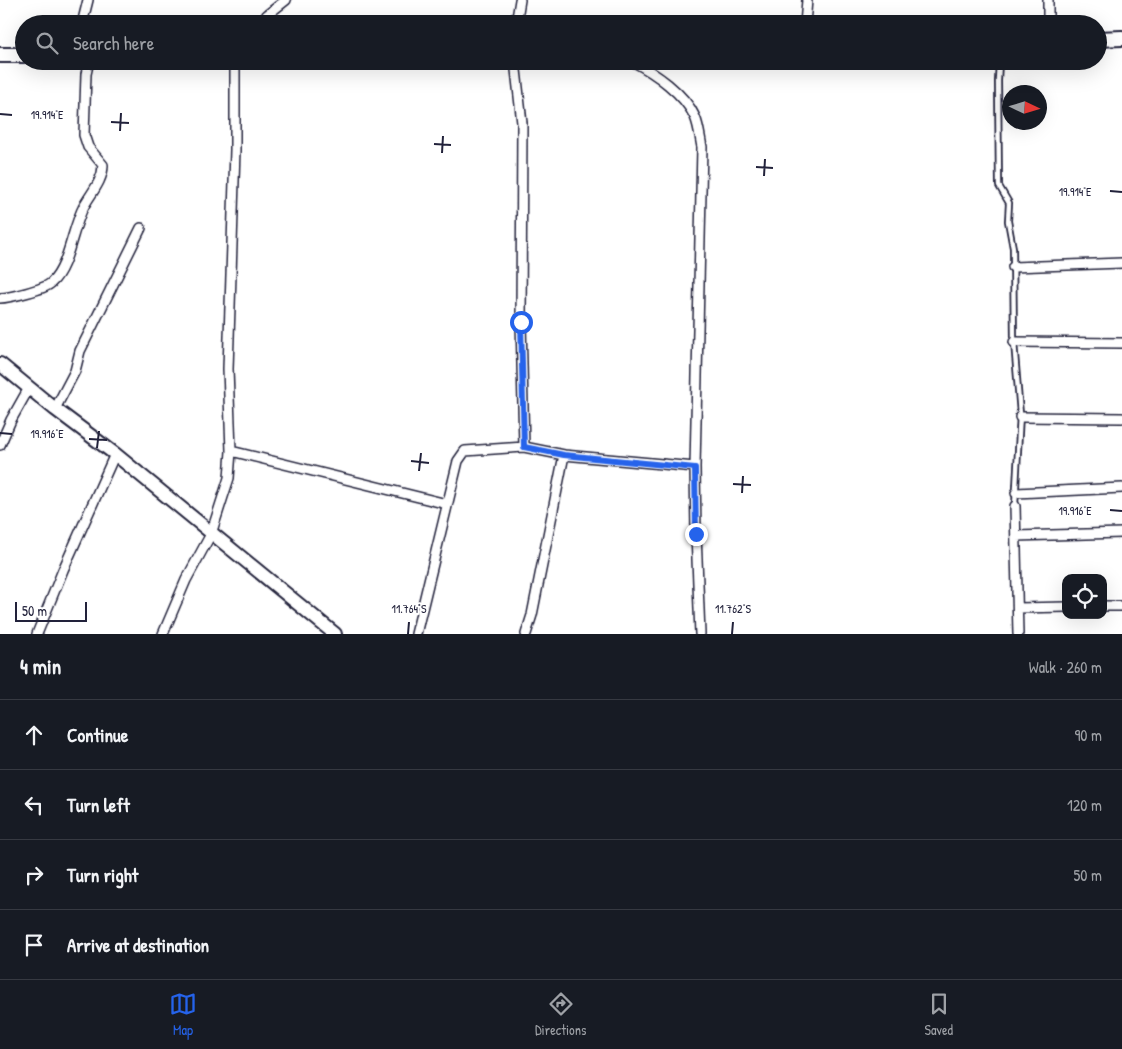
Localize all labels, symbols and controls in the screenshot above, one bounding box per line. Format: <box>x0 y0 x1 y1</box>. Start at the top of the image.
search box <box>15 15 1107 70</box>
icon: search <box>33 29 61 57</box>
text: Search here <box>73 30 154 56</box>
north arrow <box>1002 85 1047 130</box>
text: 19.914°E <box>31 106 64 123</box>
text: 19.914°E <box>1059 183 1092 200</box>
route start <box>510 311 533 334</box>
text: 19.916°E <box>31 425 64 442</box>
text: 19.916°E <box>1059 502 1092 519</box>
route end <box>685 523 708 546</box>
map controls <box>1062 574 1107 619</box>
button: locate <box>1062 574 1107 619</box>
scale bar <box>15 599 88 622</box>
text: 11.764°S <box>392 600 427 617</box>
text: 11.762°S <box>715 600 751 617</box>
text: 50 m <box>22 601 47 620</box>
text: 4 min <box>20 652 61 681</box>
text: Walk · 260 m <box>1029 656 1102 678</box>
icon: ahead <box>20 721 48 749</box>
text: Continue <box>67 722 128 748</box>
text: 90 m <box>1074 724 1102 746</box>
icon: left <box>20 791 48 819</box>
text: Turn left <box>67 792 130 818</box>
text: 120 m <box>1067 794 1102 816</box>
icon: right <box>20 861 48 889</box>
text: Turn right <box>67 862 138 888</box>
text: 50 m <box>1074 864 1102 886</box>
icon: arrive <box>20 931 48 959</box>
text: Arrive at destination <box>67 932 209 958</box>
tab: Map <box>169 990 197 1039</box>
tab: Directions <box>535 990 586 1039</box>
tab: Saved <box>924 990 953 1039</box>

